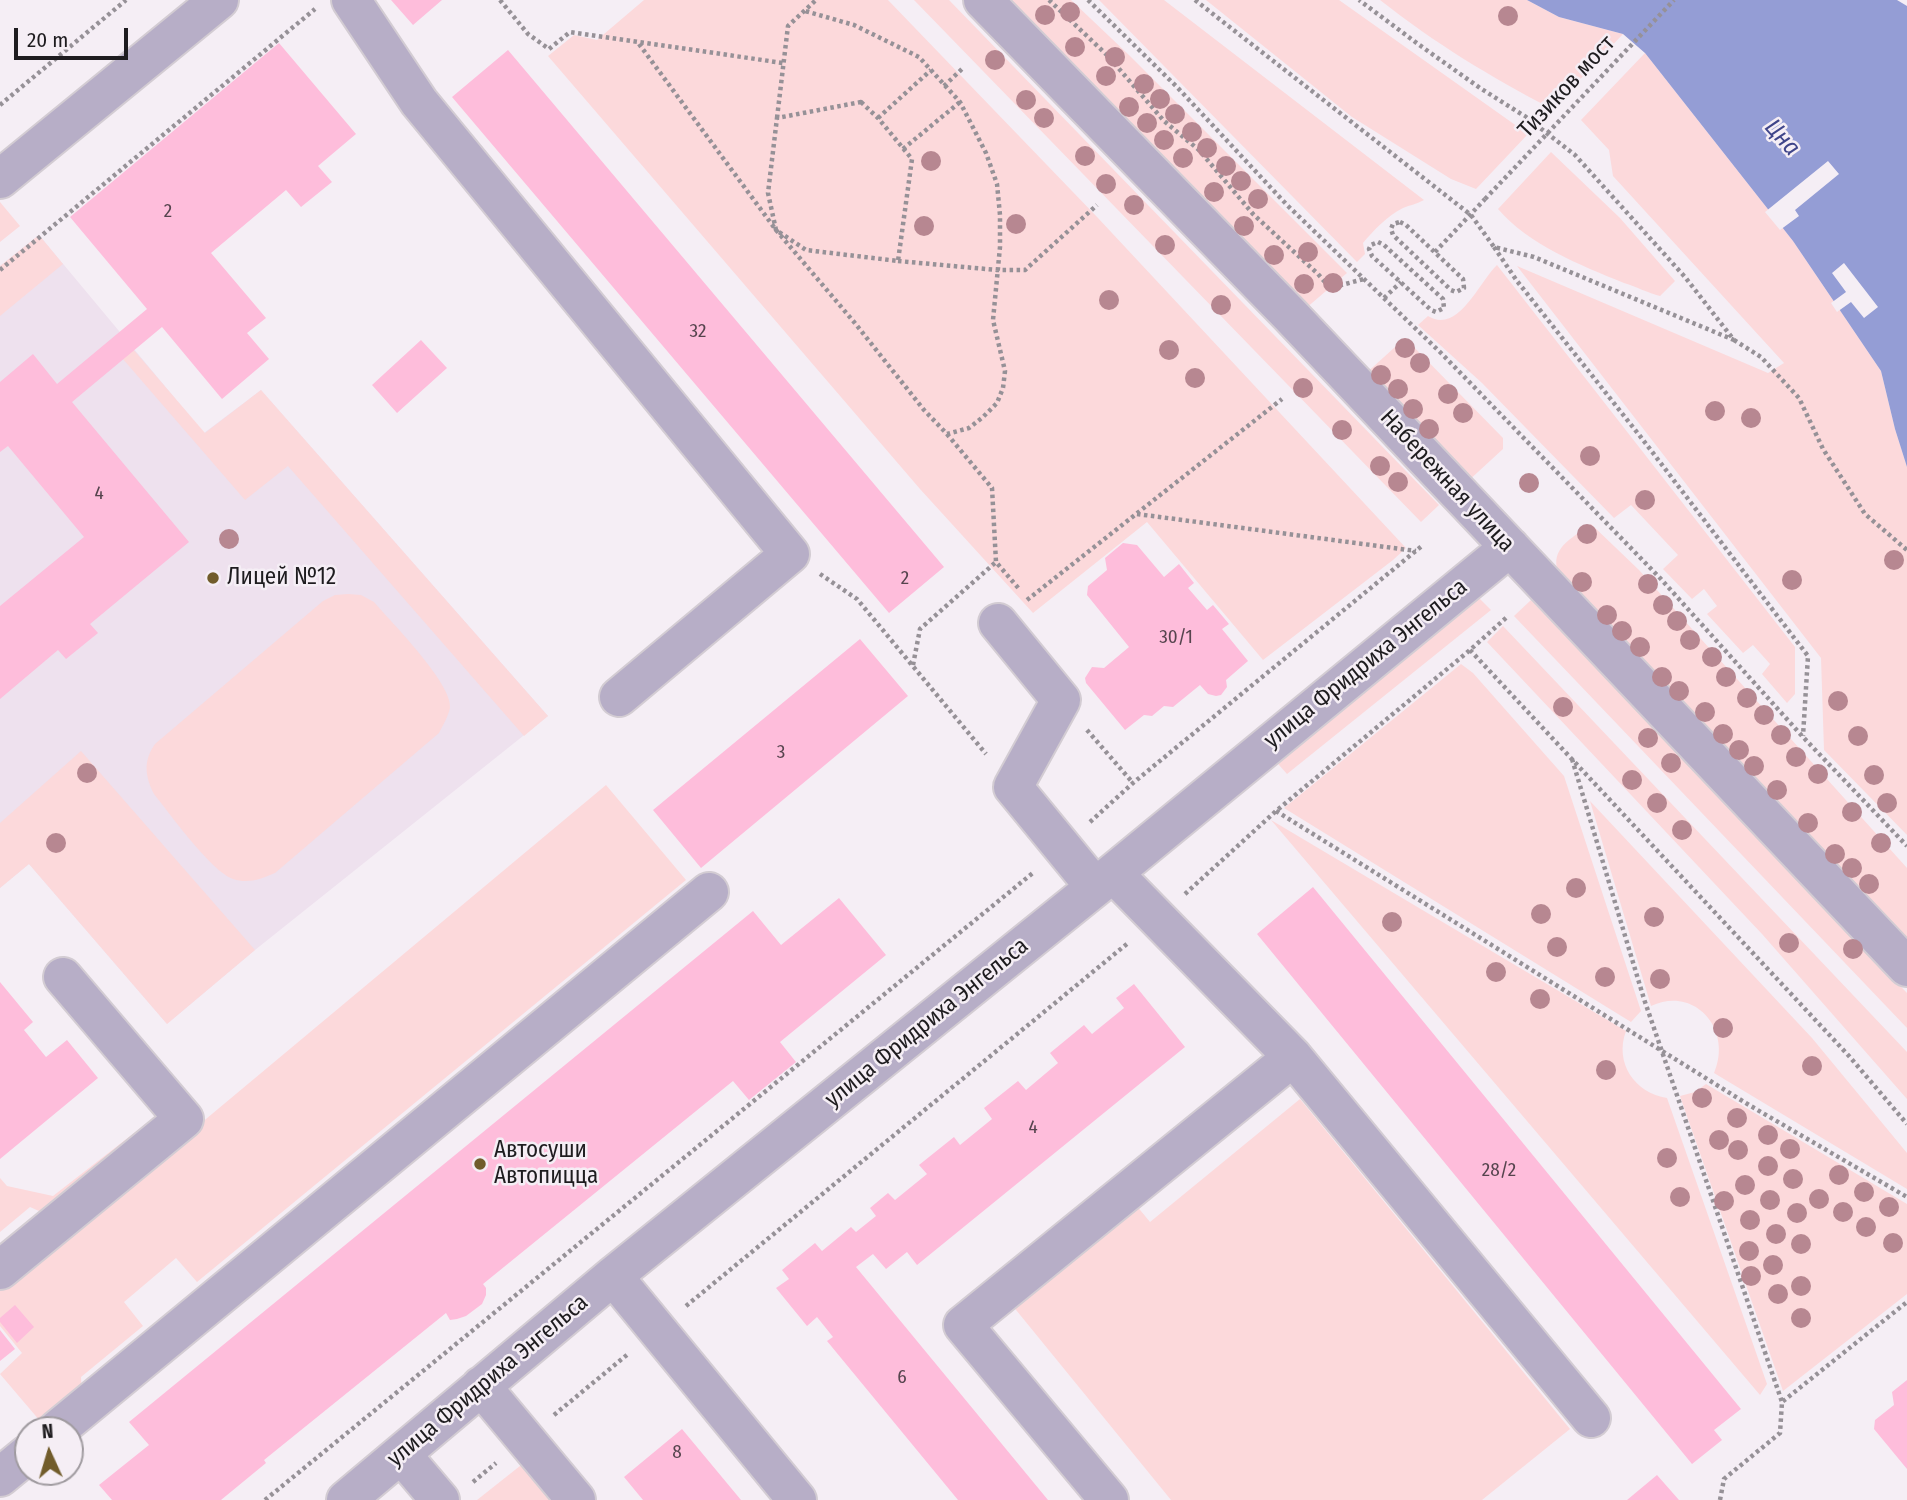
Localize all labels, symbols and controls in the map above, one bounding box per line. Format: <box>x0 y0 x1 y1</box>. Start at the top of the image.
scale bar <box>18 14 131 58</box>
text: 20 m <box>27 27 68 53</box>
street label: Тизиков мост <box>1513 30 1621 144</box>
water label: Цна <box>1758 114 1806 162</box>
house number: 2 <box>164 201 172 223</box>
house number: 32 <box>690 321 706 343</box>
street label: Набережная улица <box>1374 404 1520 558</box>
house number: 4 <box>94 483 104 505</box>
place label: Лицей №12 <box>227 564 336 592</box>
house number: 2 <box>901 568 909 590</box>
marker: Лицей №12 <box>205 570 221 586</box>
street label: улица Фридриха Энгельса <box>1259 574 1473 754</box>
house number: 30/1 <box>1159 627 1193 649</box>
house number: 3 <box>777 742 785 764</box>
street label: улица Фридриха Энгельса <box>820 933 1034 1113</box>
house number: 4 <box>1028 1117 1038 1139</box>
place label: Автосуши Автопицца <box>494 1137 598 1191</box>
marker: Автосуши Автопицца <box>472 1156 488 1172</box>
house number: 28/2 <box>1482 1160 1516 1182</box>
street label: улица Фридриха Энгельса <box>382 1289 594 1473</box>
house number: 6 <box>897 1367 907 1389</box>
north arrow <box>14 1416 84 1486</box>
text: N <box>41 1420 54 1443</box>
house number: 8 <box>672 1442 682 1464</box>

